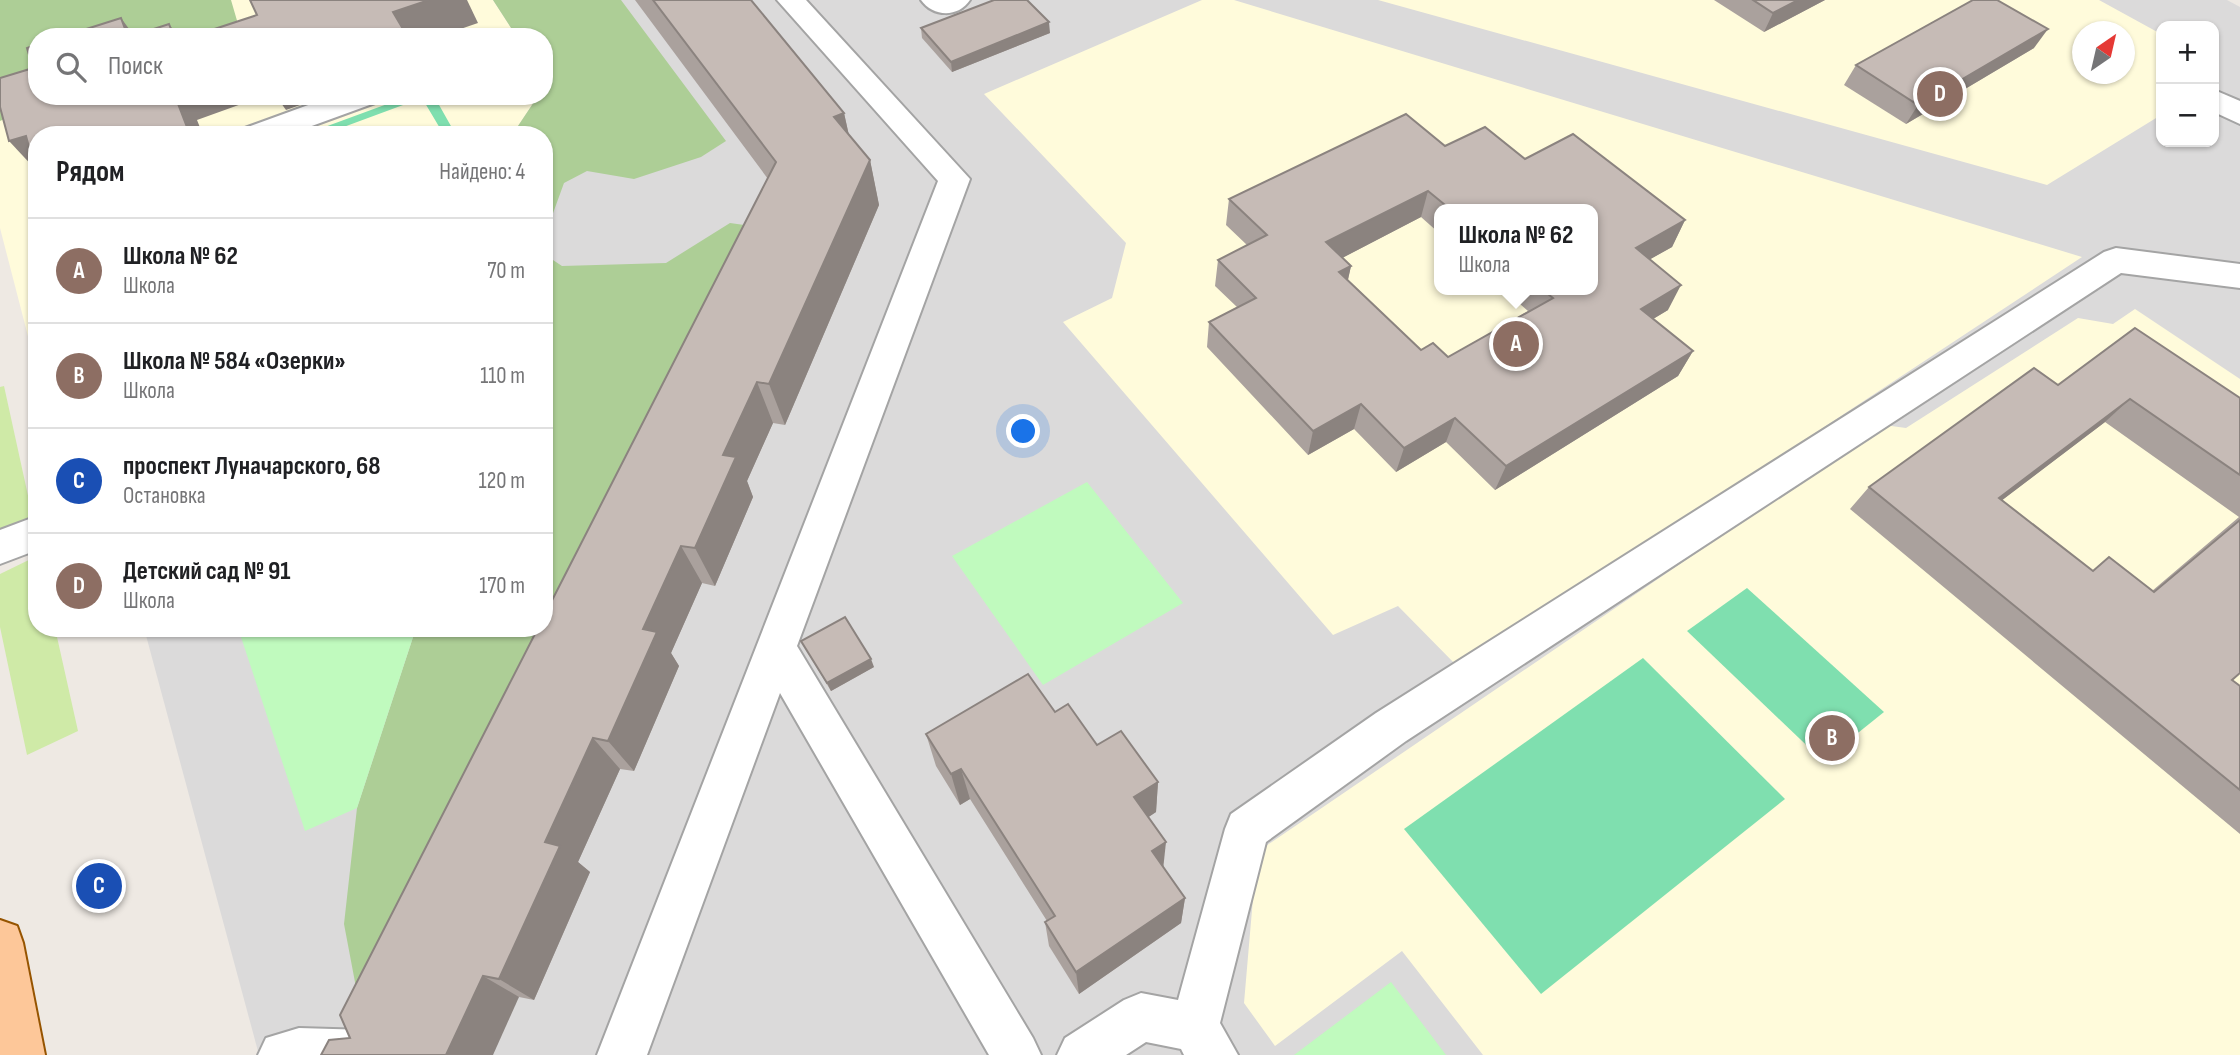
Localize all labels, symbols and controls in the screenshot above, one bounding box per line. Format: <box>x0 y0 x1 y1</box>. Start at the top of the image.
north arrow <box>2072 21 2135 84</box>
map controls <box>2156 21 2219 147</box>
button: + <box>2156 21 2219 84</box>
search box <box>28 28 553 105</box>
icon: search <box>52 48 90 86</box>
text: Поиск <box>108 51 163 82</box>
pin: D <box>1917 68 1963 120</box>
button: − <box>2156 84 2219 147</box>
text: Рядом <box>56 154 124 190</box>
text: Найдено: 4 <box>439 158 525 186</box>
popup <box>1434 204 1598 295</box>
text: Школа № 62 <box>1459 220 1573 251</box>
text: Школа № 62 <box>123 241 238 272</box>
text: Школа <box>1459 251 1510 279</box>
text: A <box>74 257 84 285</box>
text: 70 m <box>487 257 525 285</box>
text: Школа <box>123 272 175 300</box>
pin: A <box>1493 318 1539 370</box>
text: Школа № 584 «Озерки» <box>123 346 346 377</box>
text: B <box>74 362 84 390</box>
text: 110 m <box>480 362 525 390</box>
text: Школа <box>123 377 175 405</box>
your location <box>1006 414 1040 448</box>
text: проспект Луначарского, 68 <box>123 451 381 482</box>
text: C <box>73 467 85 495</box>
text: 120 m <box>479 467 525 495</box>
text: Остановка <box>123 482 206 510</box>
text: Детский сад № 91 <box>123 556 291 587</box>
text: D <box>73 572 85 600</box>
text: 170 m <box>479 572 525 600</box>
text: Школа <box>123 587 175 615</box>
pin: B <box>1809 712 1855 764</box>
pin: C <box>76 860 122 912</box>

